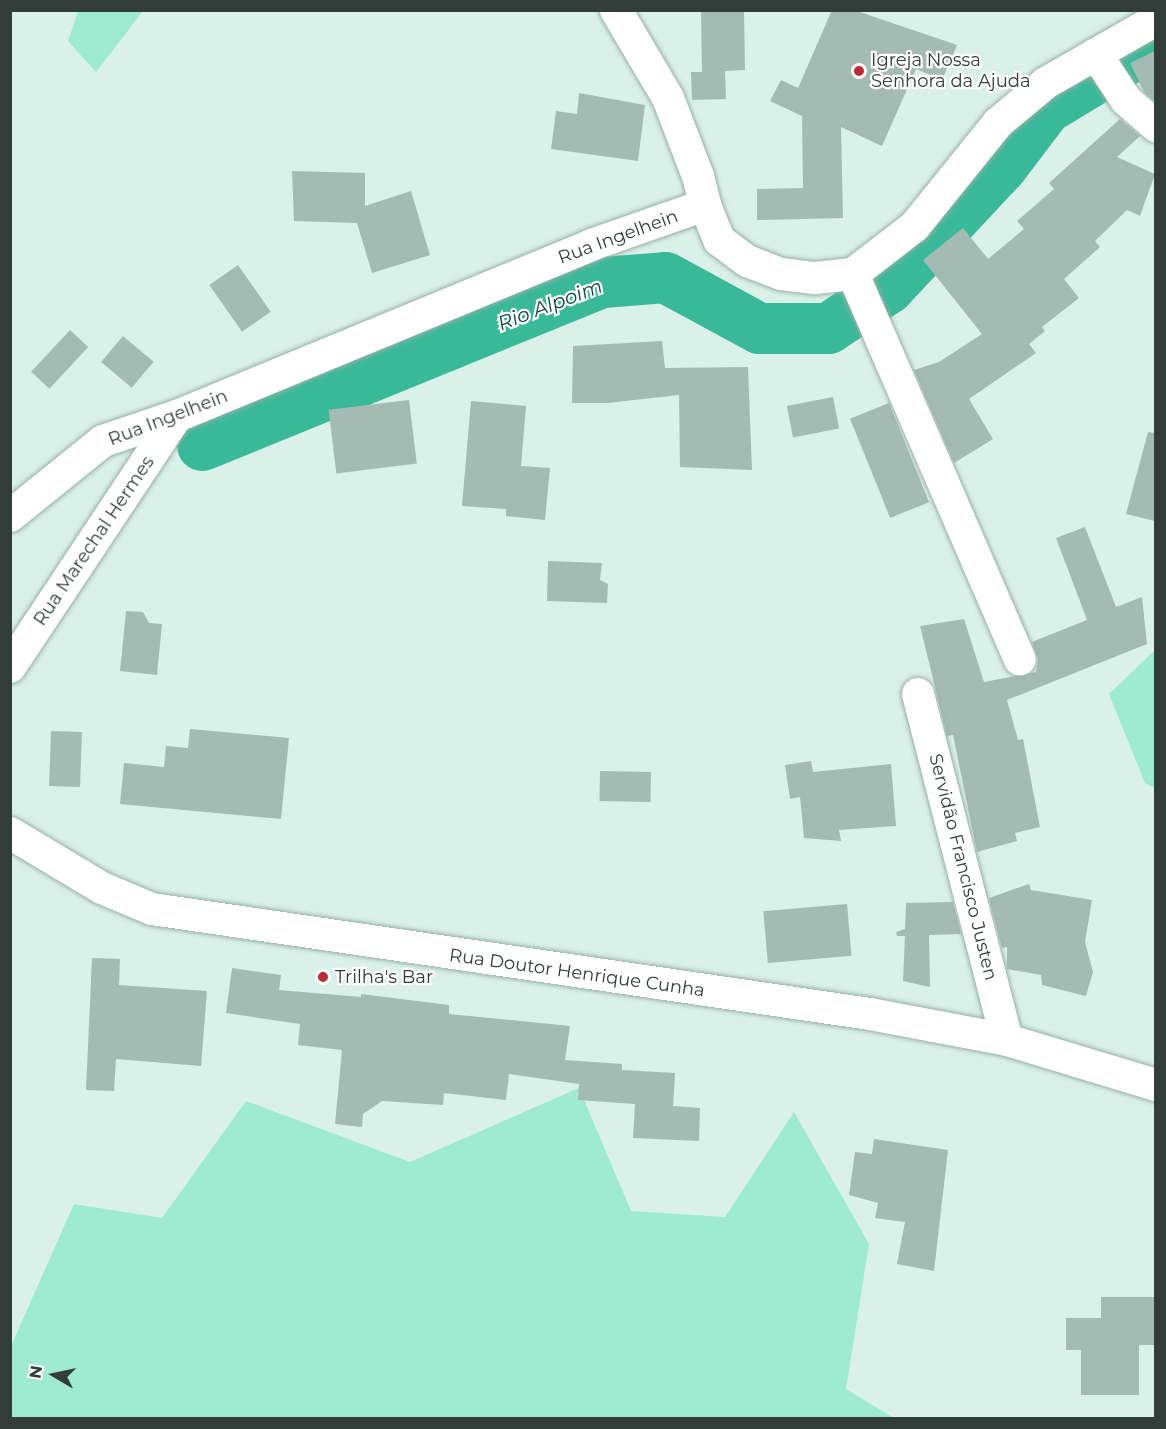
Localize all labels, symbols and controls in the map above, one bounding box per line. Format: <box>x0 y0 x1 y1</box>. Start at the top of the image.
place label: Igreja Nossa Senhora da Ajuda <box>871 50 1031 92</box>
marker: Igreja Nossa Senhora da Ajuda <box>852 64 866 78</box>
street label: Rua Ingelhein <box>555 205 681 269</box>
water label: Rio Alpoim <box>494 274 606 336</box>
street label: Rua Ingelhein <box>105 385 231 451</box>
street label: Rua Marechal Hermes <box>29 452 159 630</box>
street label: Servidão Francisco Justen <box>924 751 1002 983</box>
street label: Rua Doutor Henrique Cunha <box>448 944 706 1002</box>
place label: Trilha's Bar <box>335 966 433 988</box>
marker: Trilha's Bar <box>316 970 330 984</box>
north arrow <box>24 1345 84 1405</box>
text: N <box>25 1364 46 1380</box>

